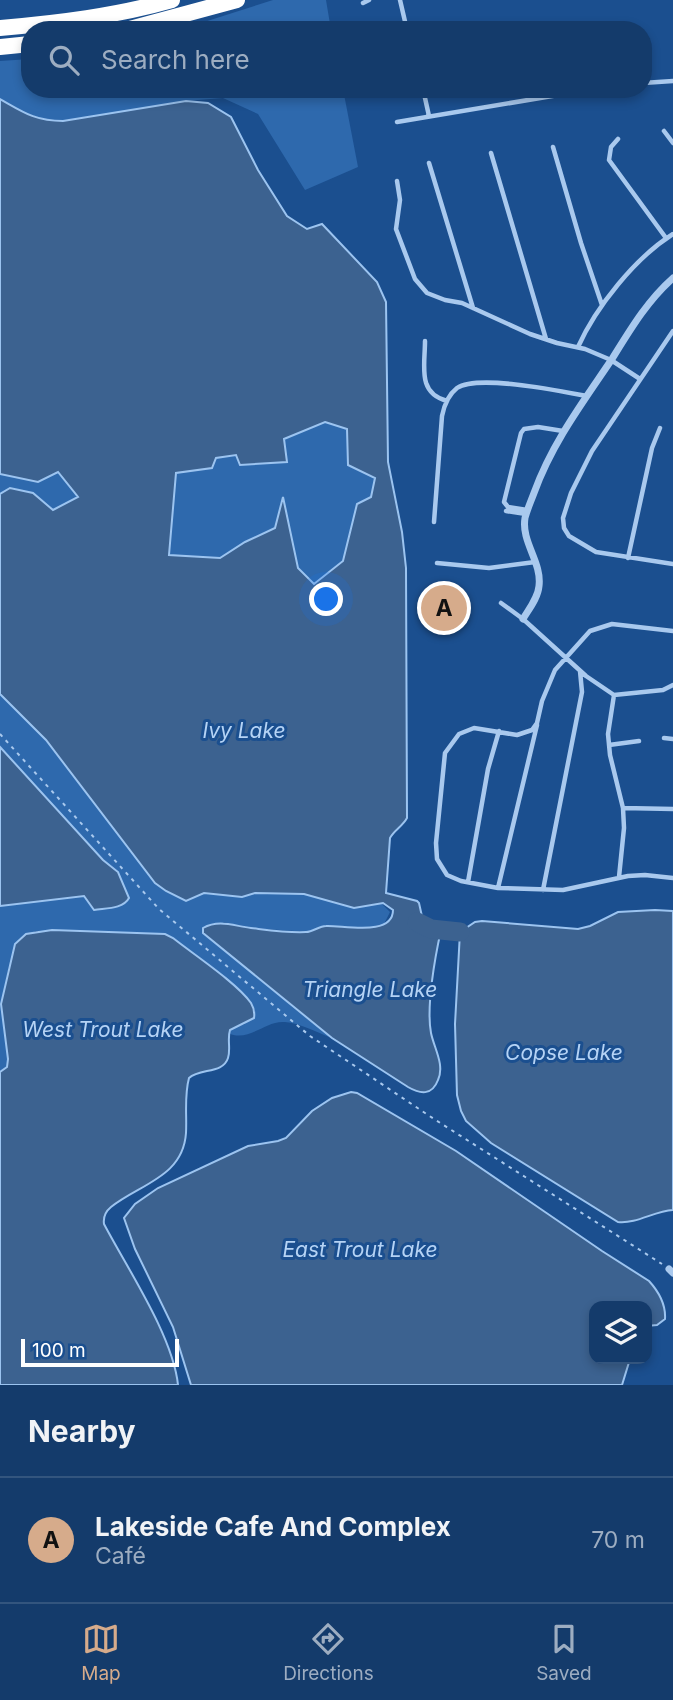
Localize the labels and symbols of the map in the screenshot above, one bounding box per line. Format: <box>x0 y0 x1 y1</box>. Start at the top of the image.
your location <box>309 582 343 616</box>
pin: A <box>421 582 467 634</box>
water label: Ivy Lake <box>202 718 286 743</box>
water label: Triangle Lake <box>303 977 437 1002</box>
water label: West Trout Lake <box>22 1017 184 1042</box>
water label: Copse Lake <box>505 1040 623 1065</box>
water label: East Trout Lake <box>282 1237 438 1262</box>
scale bar <box>21 1336 178 1368</box>

